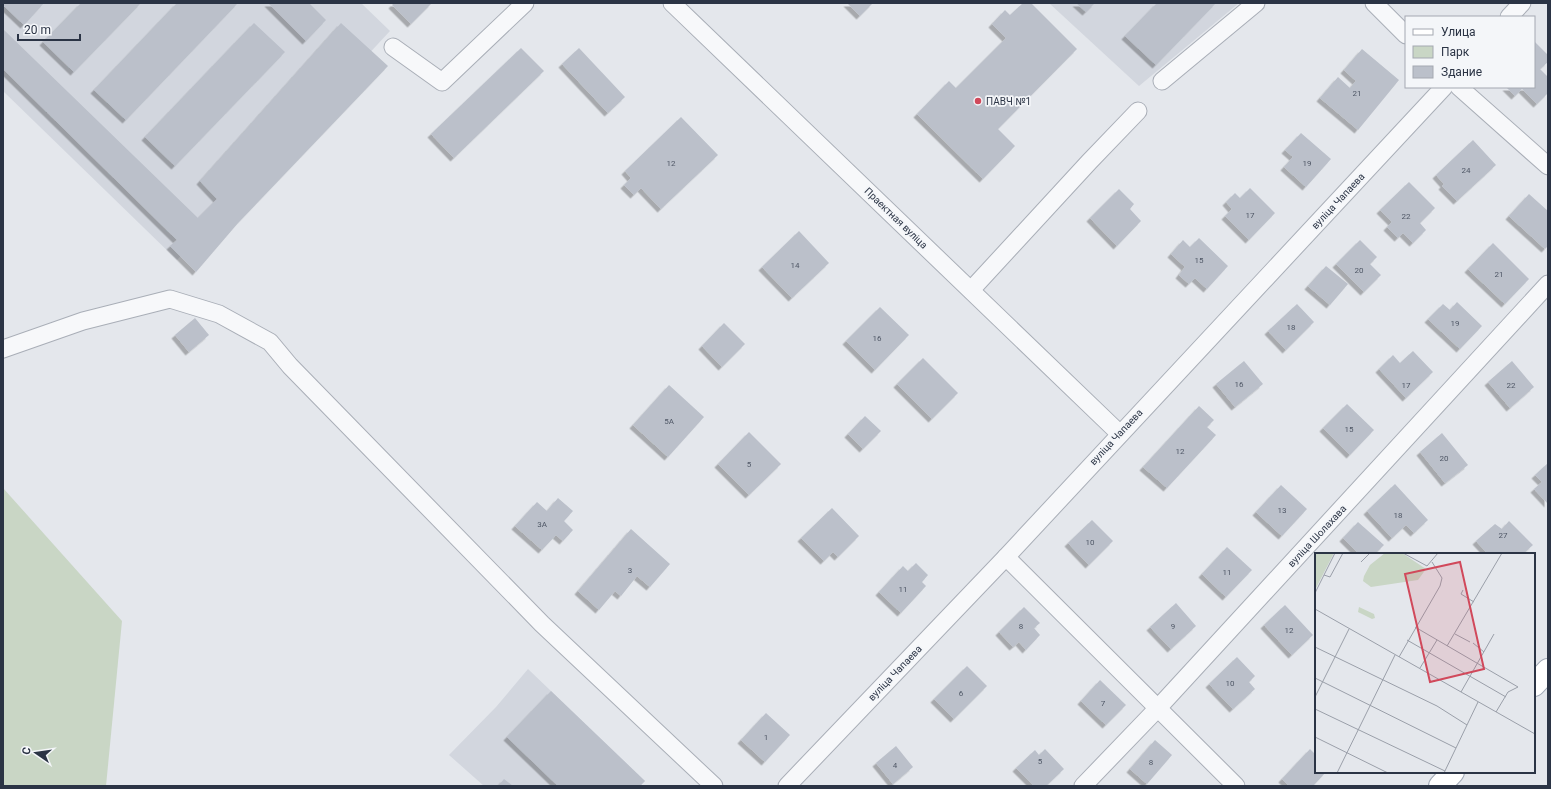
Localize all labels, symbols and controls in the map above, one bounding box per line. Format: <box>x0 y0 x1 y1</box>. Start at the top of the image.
scale bar <box>18 16 80 42</box>
legend <box>1405 16 1535 88</box>
text: 20 m <box>24 23 51 37</box>
text: Улица <box>1441 25 1476 39</box>
text: Парк <box>1441 45 1470 59</box>
text: Здание <box>1441 65 1482 79</box>
house number: 21 <box>1353 89 1362 98</box>
marker: ПАВЧ №1 <box>973 96 983 106</box>
place label: ПАВЧ №1 <box>986 96 1031 107</box>
house number: 12 <box>667 159 676 168</box>
house number: 19 <box>1303 159 1312 168</box>
house number: 24 <box>1462 166 1471 175</box>
street label: вуліца Чапаева <box>1309 171 1367 231</box>
street label: Праектная вуліца <box>862 185 930 251</box>
house number: 17 <box>1246 211 1255 220</box>
house number: 22 <box>1402 212 1411 221</box>
house number: 15 <box>1195 256 1204 265</box>
house number: 14 <box>791 261 800 270</box>
house number: 20 <box>1355 266 1364 275</box>
house number: 21 <box>1495 270 1504 279</box>
house number: 19 <box>1451 319 1460 328</box>
house number: 18 <box>1287 323 1296 332</box>
house number: 16 <box>873 334 882 343</box>
house number: 16 <box>1235 380 1244 389</box>
house number: 17 <box>1402 381 1411 390</box>
house number: 22 <box>1507 381 1516 390</box>
street label: вуліца Чапаева <box>1087 407 1145 467</box>
house number: 5А <box>664 417 675 426</box>
house number: 15 <box>1345 425 1354 434</box>
house number: 12 <box>1176 447 1185 456</box>
house number: 20 <box>1440 454 1449 463</box>
house number: 5 <box>747 460 752 469</box>
street label: вуліца Шолахава <box>1286 503 1348 569</box>
house number: 13 <box>1278 506 1287 515</box>
house number: 18 <box>1394 511 1403 520</box>
house number: 3А <box>537 520 548 529</box>
house number: 27 <box>1499 531 1508 540</box>
house number: 10 <box>1086 538 1095 547</box>
inset map <box>1315 553 1535 773</box>
house number: 3 <box>628 566 632 575</box>
house number: 11 <box>1223 568 1232 577</box>
house number: 11 <box>899 585 908 594</box>
house number: 8 <box>1019 622 1024 631</box>
house number: 9 <box>1171 622 1175 631</box>
house number: 12 <box>1285 626 1294 635</box>
street label: вуліца Чапаева <box>866 643 924 703</box>
house number: 10 <box>1226 679 1235 688</box>
house number: 6 <box>959 689 964 698</box>
house number: 7 <box>1101 699 1106 708</box>
north arrow <box>16 733 56 773</box>
house number: 1 <box>764 733 768 742</box>
text: С <box>20 746 34 756</box>
house number: 5 <box>1038 757 1043 766</box>
house number: 8 <box>1149 758 1154 767</box>
house number: 4 <box>893 761 898 770</box>

